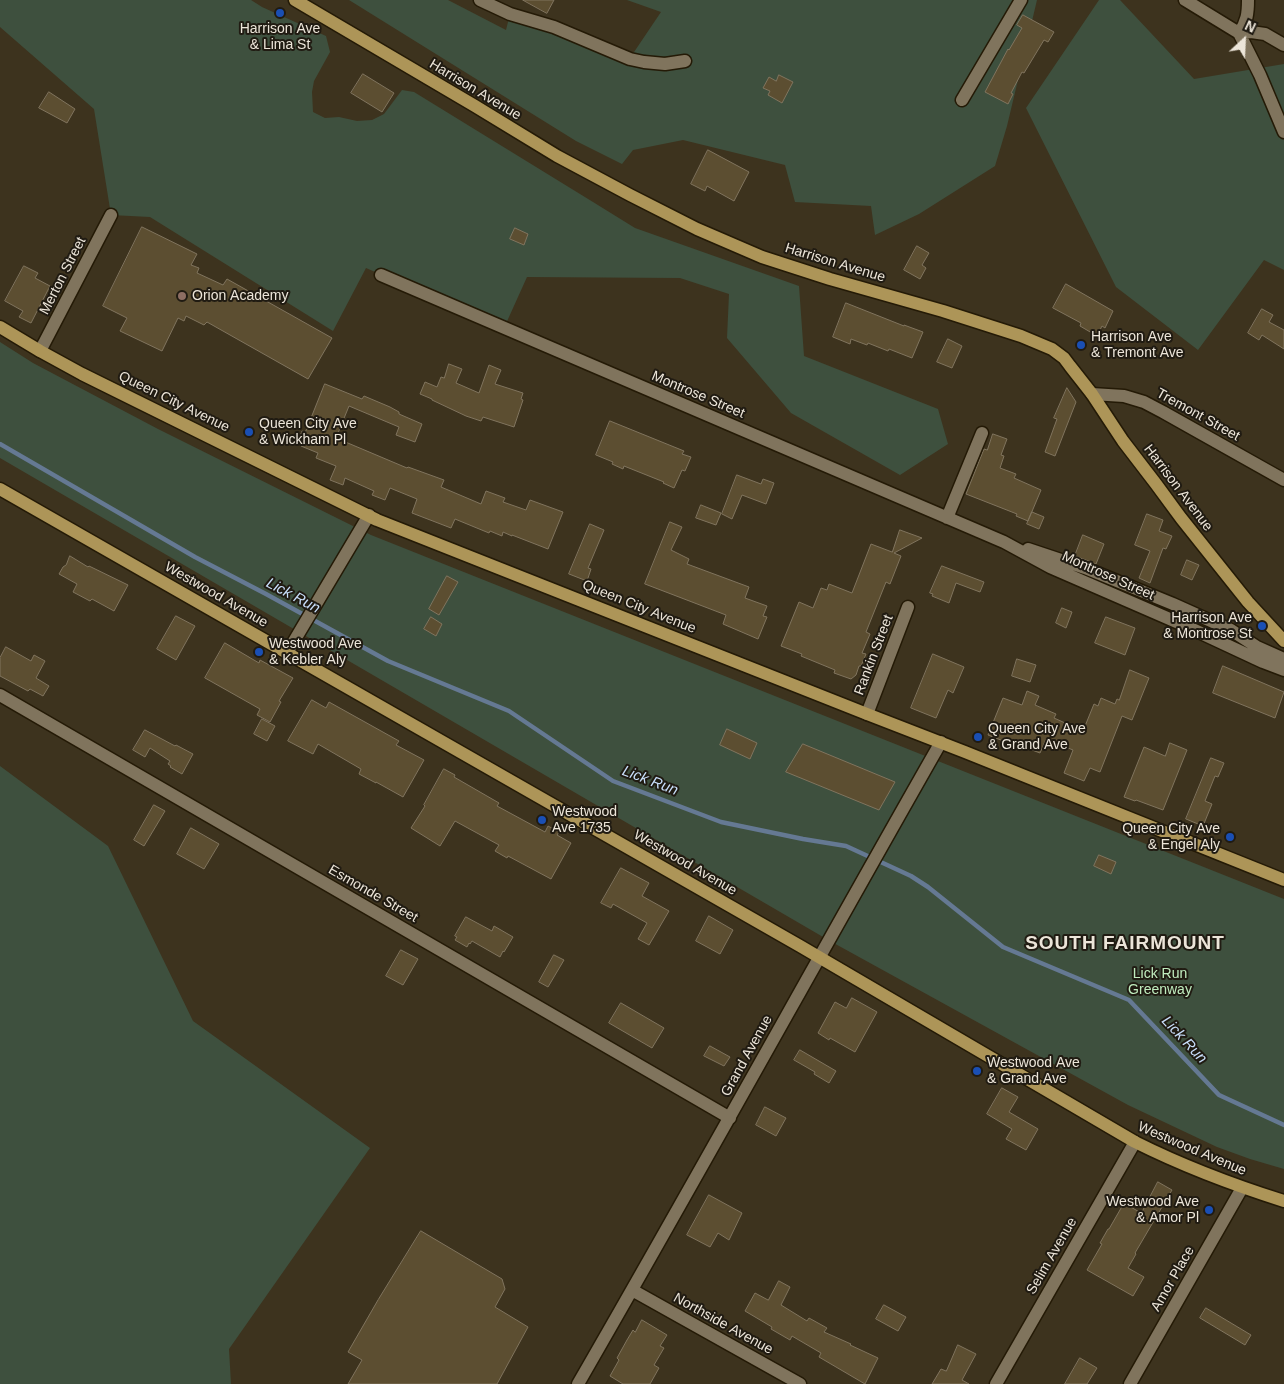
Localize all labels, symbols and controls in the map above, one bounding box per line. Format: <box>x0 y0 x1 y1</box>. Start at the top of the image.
marker: Harrison Ave & Lima St <box>274 7 286 19</box>
north arrow <box>1219 15 1269 65</box>
text: N <box>1242 17 1258 36</box>
place label: Harrison Ave & Lima St <box>240 21 320 54</box>
street label: Harrison Avenue <box>426 56 524 124</box>
street label: Merton Street <box>36 234 90 318</box>
street label: Harrison Avenue <box>783 240 887 286</box>
place label: Orion Academy <box>192 288 288 304</box>
marker: Orion Academy <box>176 290 188 302</box>
place label: Harrison Ave & Tremont Ave <box>1091 329 1184 362</box>
marker: Harrison Ave & Tremont Ave <box>1075 339 1087 351</box>
street label: Queen City Avenue <box>116 368 232 436</box>
street label: Montrose Street <box>649 368 747 422</box>
street label: Tremont Street <box>1153 385 1243 445</box>
place label: Queen City Ave & Wickham Pl <box>259 416 357 448</box>
marker: Queen City Ave & Wickham Pl <box>243 426 255 438</box>
street label: Harrison Avenue <box>1140 441 1216 535</box>
street label: Montrose Street <box>1059 548 1157 604</box>
street label: Westwood Avenue <box>161 559 271 631</box>
water label: Lick Run <box>263 574 323 618</box>
street label: Queen City Avenue <box>580 577 698 637</box>
place label: Harrison Ave & Montrose St <box>1163 610 1252 642</box>
street label: Rankin Street <box>851 612 897 698</box>
marker: Harrison Ave & Montrose St <box>1256 620 1268 632</box>
place label: Westwood Ave & Kebler Aly <box>269 636 362 669</box>
marker: Westwood Ave & Kebler Aly <box>253 646 265 658</box>
place label: Queen City Ave & Grand Ave <box>988 721 1086 754</box>
marker: Queen City Ave & Grand Ave <box>972 731 984 743</box>
water label: Lick Run <box>620 762 680 800</box>
place label: Westwood Ave 1735 <box>552 804 617 836</box>
marker: Westwood Ave 1735 <box>536 814 548 826</box>
place label: Queen City Ave & Engel Aly <box>1122 821 1220 854</box>
street label: Westwood Avenue <box>630 827 740 899</box>
marker: Queen City Ave & Engel Aly <box>1224 831 1236 843</box>
street label: Esmonde Street <box>325 862 421 926</box>
district label: SOUTH FAIRMOUNT <box>1023 933 1227 955</box>
park label: Lick Run Greenway <box>1128 966 1192 999</box>
street label: Grand Avenue <box>718 1013 776 1099</box>
water label: Lick Run <box>1158 1013 1210 1067</box>
place label: Westwood Ave & Grand Ave <box>987 1055 1080 1088</box>
marker: Westwood Ave & Grand Ave <box>971 1065 983 1077</box>
street label: Westwood Avenue <box>1135 1119 1249 1179</box>
place label: Westwood Ave & Amor Pl <box>1106 1194 1199 1226</box>
marker: Westwood Ave & Amor Pl <box>1203 1204 1215 1216</box>
street label: Selim Avenue <box>1023 1215 1081 1297</box>
street label: Amor Place <box>1148 1243 1198 1315</box>
street label: Northside Avenue <box>670 1290 776 1358</box>

